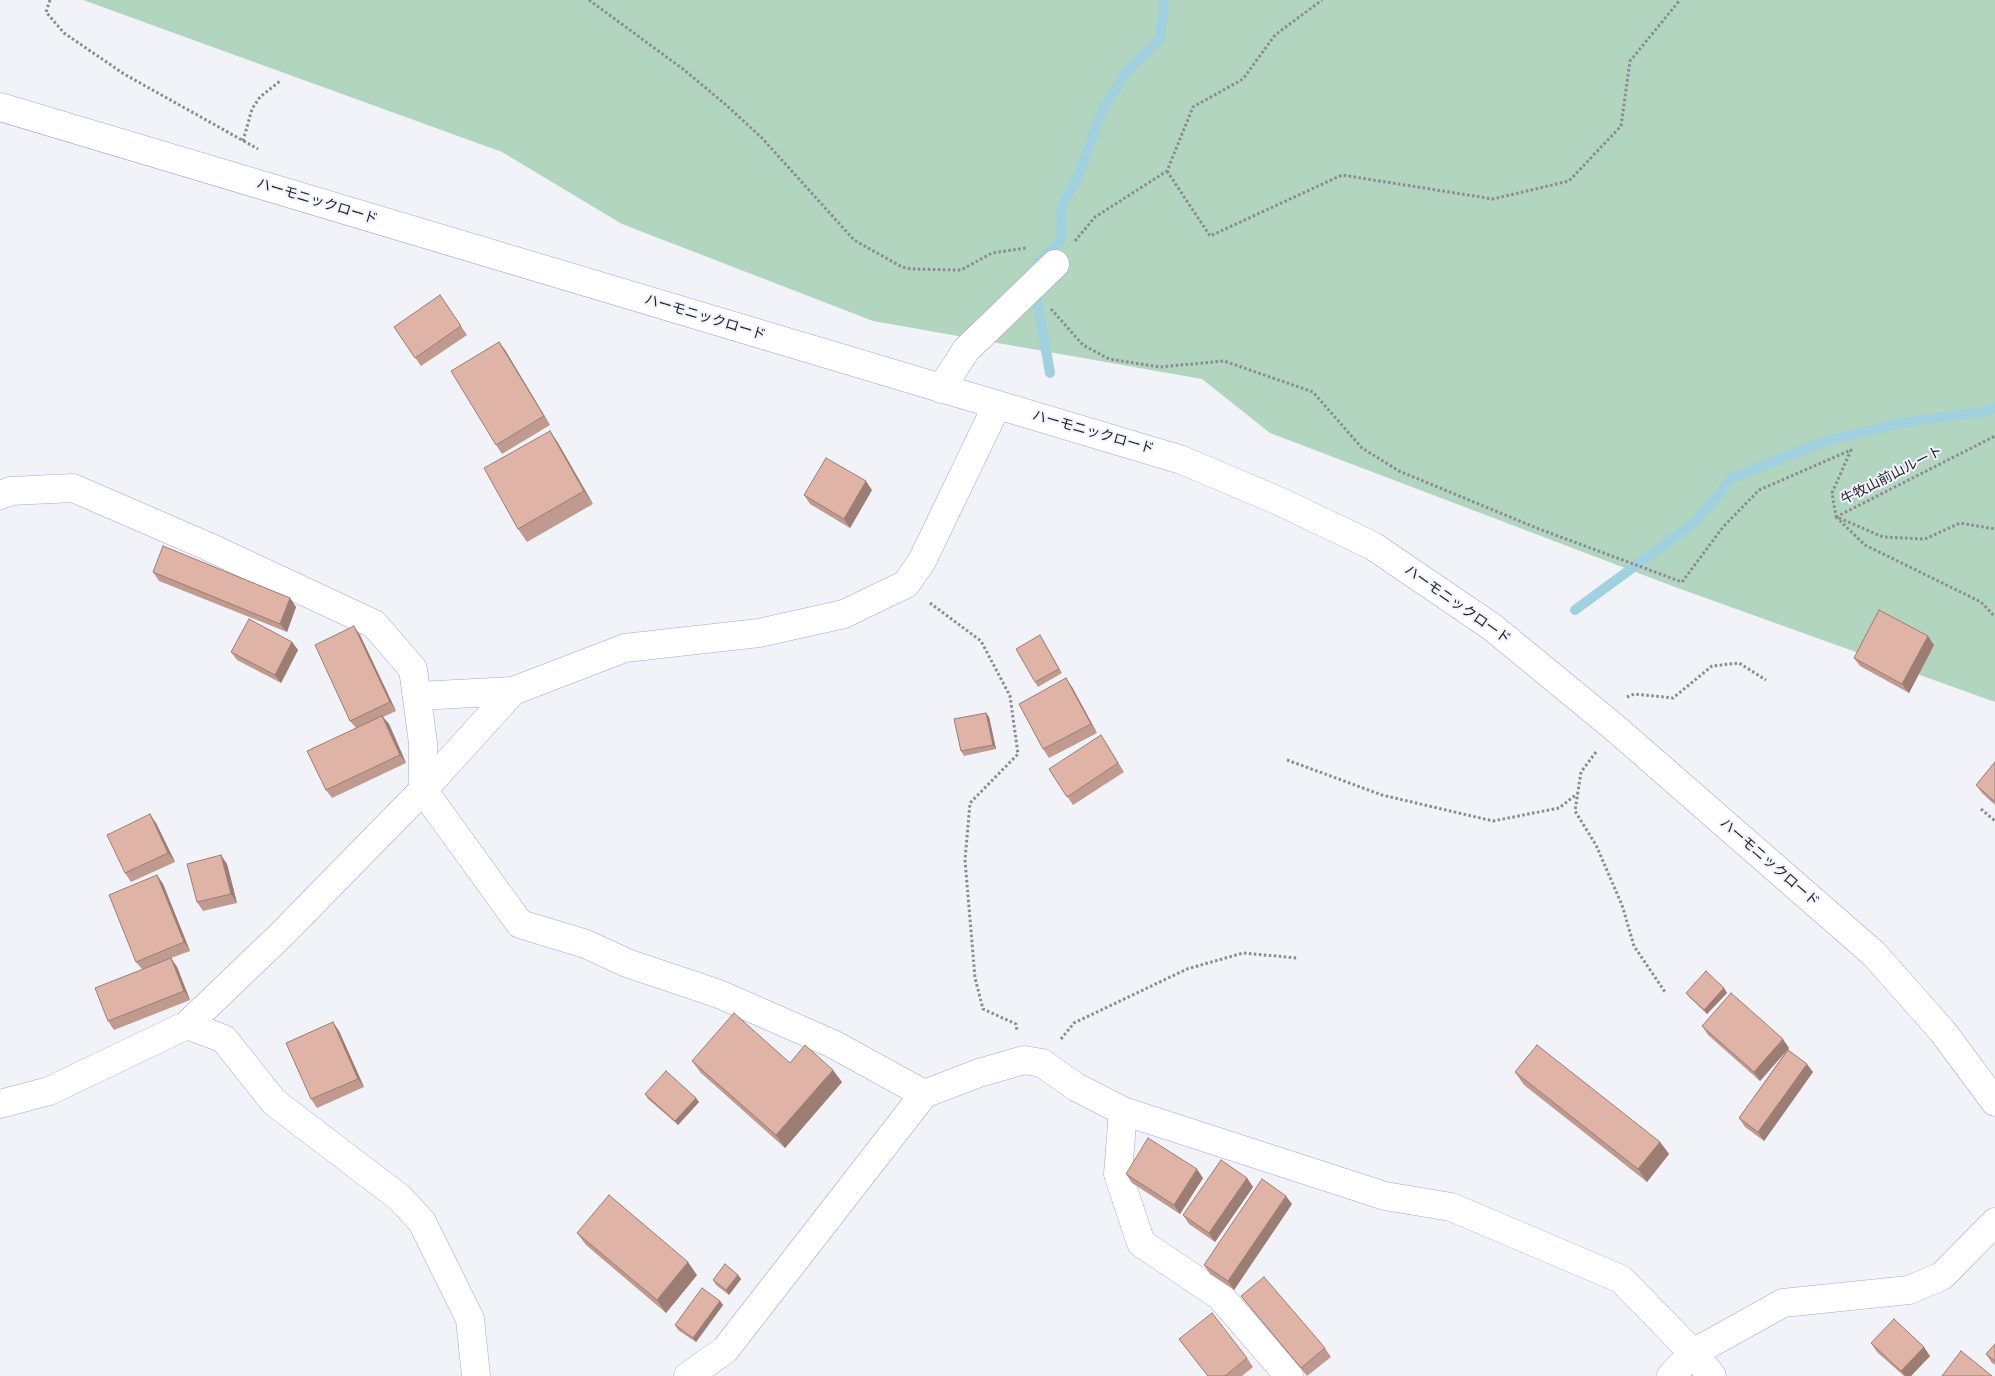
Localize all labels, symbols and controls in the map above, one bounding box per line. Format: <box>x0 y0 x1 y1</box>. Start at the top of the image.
street label: ハーモニックロード <box>254 176 380 228</box>
street label: ハーモニックロード <box>642 292 768 344</box>
street label: ハーモニックロード <box>1030 408 1156 458</box>
street label: 牛牧山前山ルート <box>1838 443 1946 509</box>
street label: ハーモニックロード <box>1401 562 1513 648</box>
street label: ハーモニックロード <box>1716 815 1822 911</box>

